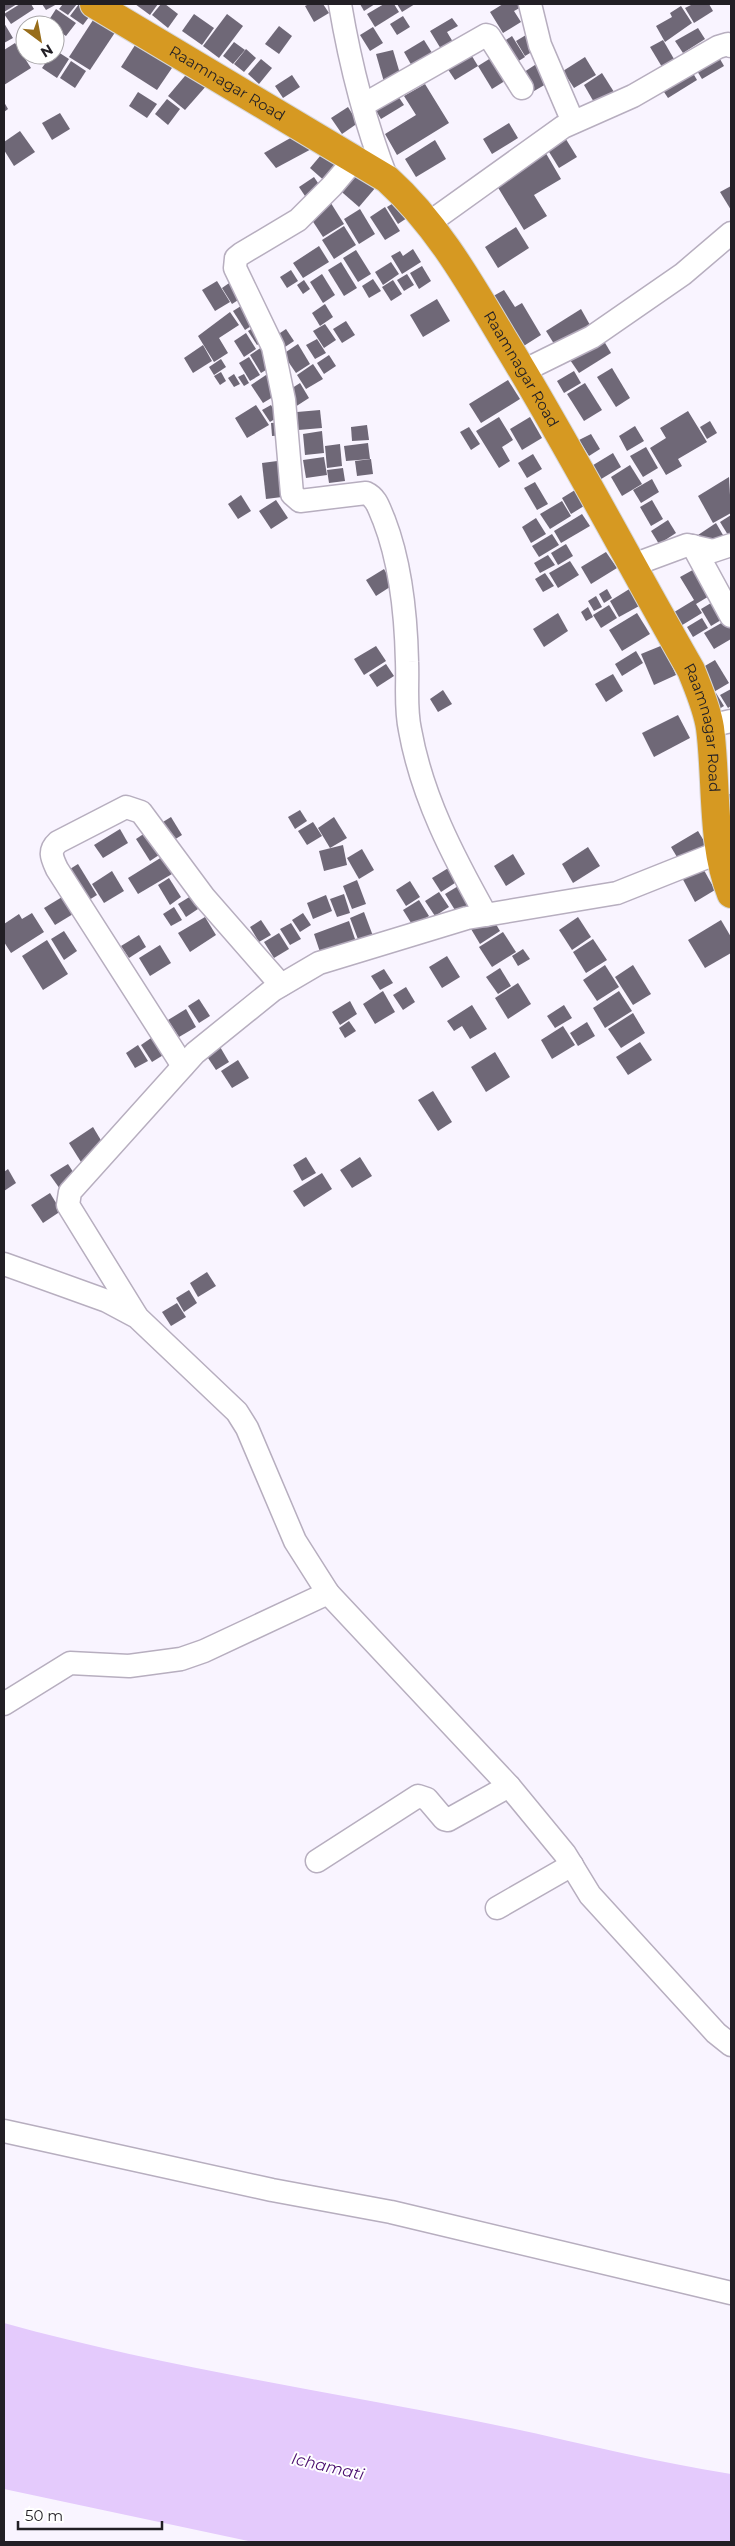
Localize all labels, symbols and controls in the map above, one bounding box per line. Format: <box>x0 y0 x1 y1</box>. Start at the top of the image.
north arrow <box>15 15 65 65</box>
text: N <box>37 40 56 62</box>
street label: Raamnagar Road <box>166 41 289 125</box>
street label: Raamnagar Road <box>480 307 563 430</box>
street label: Raamnagar Road <box>680 660 724 793</box>
water label: Ichamati <box>290 2449 367 2484</box>
scale bar <box>18 2498 161 2530</box>
text: 50 m <box>25 2506 63 2525</box>

